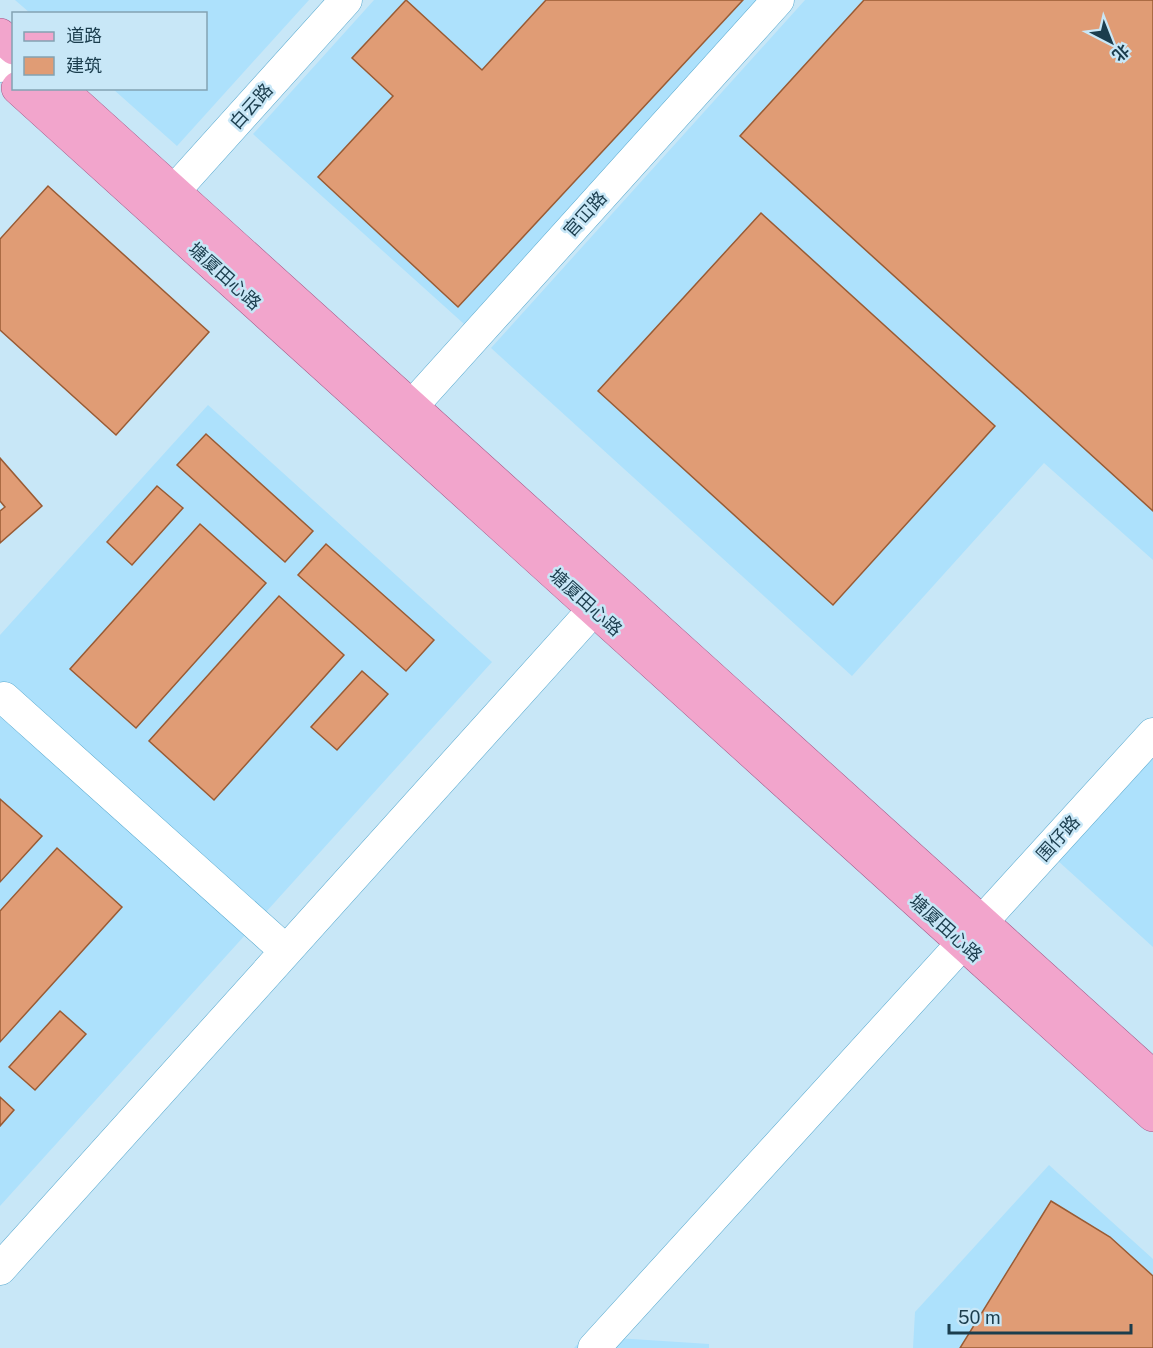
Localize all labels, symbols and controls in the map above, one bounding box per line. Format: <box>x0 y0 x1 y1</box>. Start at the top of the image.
legend <box>12 12 207 90</box>
north arrow <box>1081 12 1141 72</box>
text: 道路 <box>66 25 102 46</box>
text: 北 <box>1108 40 1133 65</box>
text: 建筑 <box>66 55 102 76</box>
street label: 白云路 <box>225 79 277 133</box>
street label: 官冚路 <box>559 187 611 241</box>
street label: 塘厦田心路 <box>185 238 265 314</box>
street label: 塘厦田心路 <box>546 564 626 640</box>
street label: 围仔路 <box>1032 811 1084 865</box>
street label: 塘厦田心路 <box>906 890 986 966</box>
scale bar <box>949 1297 1130 1335</box>
text: 50 m <box>958 1307 1001 1328</box>

